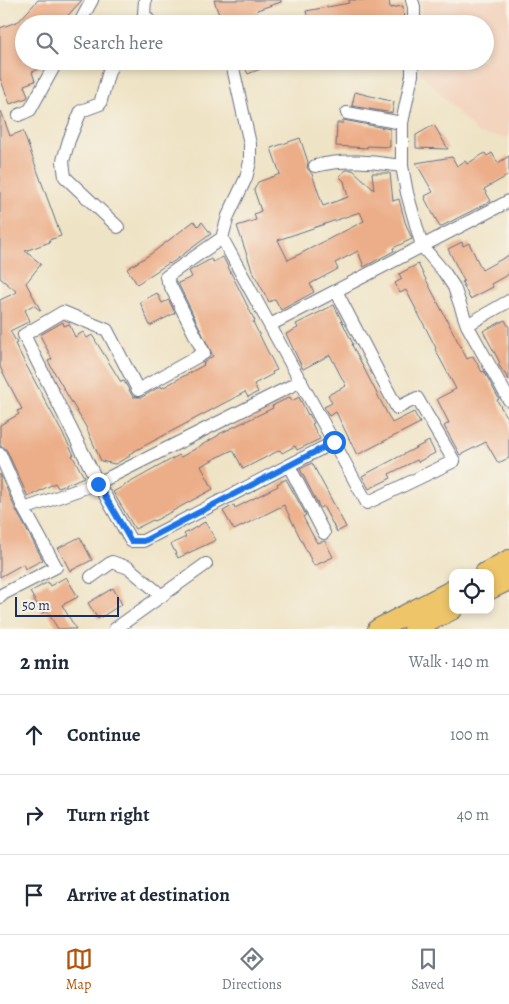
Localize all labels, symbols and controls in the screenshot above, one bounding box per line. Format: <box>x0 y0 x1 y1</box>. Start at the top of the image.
search box <box>15 15 494 70</box>
icon: search <box>33 29 61 57</box>
text: Search here <box>73 30 163 56</box>
route start <box>323 431 346 454</box>
route end <box>87 473 110 496</box>
map controls <box>449 569 494 614</box>
button: locate <box>449 569 494 614</box>
scale bar <box>15 594 119 617</box>
text: 50 m <box>22 596 50 615</box>
text: 2 min <box>20 648 69 676</box>
text: Walk · 140 m <box>409 651 489 673</box>
icon: ahead <box>20 721 48 749</box>
text: Continue <box>67 722 141 748</box>
text: 100 m <box>450 724 489 746</box>
icon: right <box>20 801 48 829</box>
text: Turn right <box>67 802 149 828</box>
text: 40 m <box>457 804 489 826</box>
icon: arrive <box>20 881 48 909</box>
text: Arrive at destination <box>67 882 230 908</box>
tab: Map <box>65 945 93 994</box>
tab: Directions <box>222 945 282 994</box>
tab: Saved <box>411 945 444 994</box>

